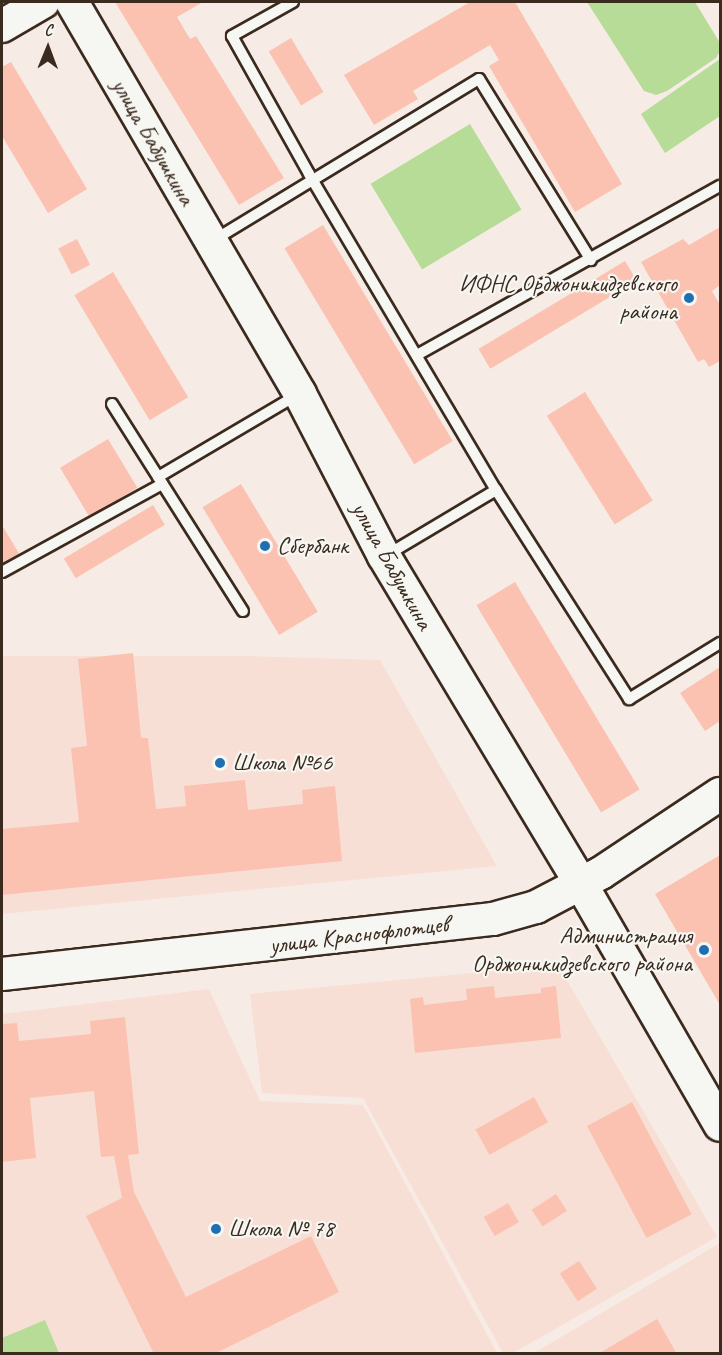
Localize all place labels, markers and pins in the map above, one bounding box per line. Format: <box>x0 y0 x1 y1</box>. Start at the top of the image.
place label: ИФНС Орджоникидзевского района <box>459 270 677 326</box>
marker: ИФНС Орджоникидзевского района <box>682 291 696 305</box>
place label: Сбербанк <box>277 532 348 560</box>
marker: Сбербанк <box>258 539 272 553</box>
place label: Школа №66 <box>232 749 332 777</box>
marker: Школа №66 <box>213 756 227 770</box>
place label: Администрация Орджоникидзевского района <box>472 922 692 978</box>
marker: Администрация Орджоникидзевского района <box>697 943 711 957</box>
place label: Школа № 78 <box>228 1215 334 1243</box>
marker: Школа № 78 <box>209 1222 223 1236</box>

